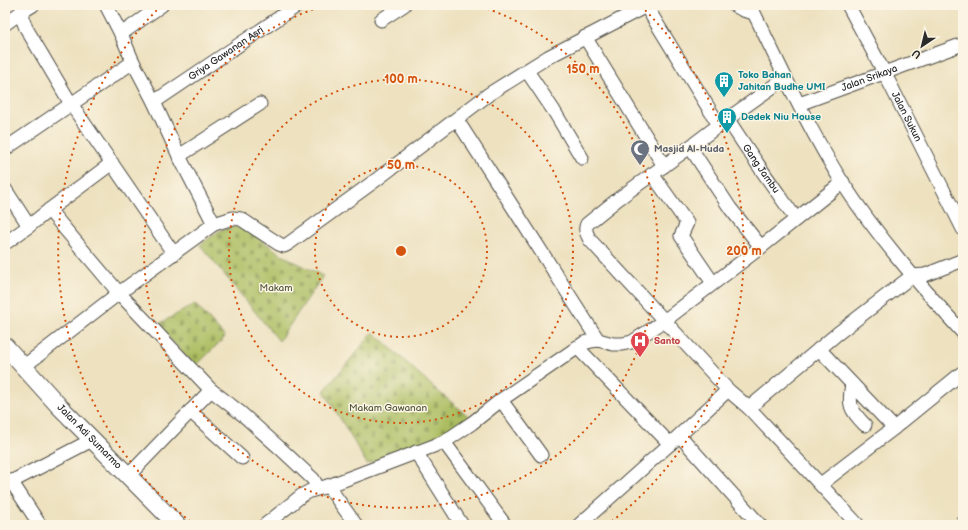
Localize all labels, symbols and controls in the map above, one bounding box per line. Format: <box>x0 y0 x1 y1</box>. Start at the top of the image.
street label: Griya Gawanan Asri <box>186 24 266 83</box>
north arrow <box>902 26 942 66</box>
text: U <box>909 46 923 61</box>
text: 150 m <box>567 62 599 77</box>
street label: Jalan Srikaya <box>840 62 900 94</box>
place label: Toko Bahan Jahitan Budhe UMI <box>738 69 825 93</box>
building icon: Toko Bahan Jahitan Budhe UMI <box>713 70 735 98</box>
text: 100 m <box>384 72 418 87</box>
street label: Jalan Sukun <box>889 90 924 144</box>
building icon: Dedek Niu House <box>716 106 738 134</box>
place label: Dedek Niu House <box>741 111 821 123</box>
mosque icon: Masjid Al-Huda <box>629 138 651 166</box>
street label: Gang Jambu <box>740 142 782 196</box>
place label: Masjid Al-Huda <box>654 143 724 155</box>
text: 50 m <box>387 158 415 173</box>
centre of rings <box>394 244 408 258</box>
text: 200 m <box>726 244 762 259</box>
park label: Makam <box>260 282 292 294</box>
hospital icon: Santo <box>629 330 651 358</box>
place label: Santo <box>654 335 681 347</box>
street label: Jalan Adi Sumarmo <box>55 402 124 472</box>
park label: Makam Gawanan <box>349 402 427 414</box>

